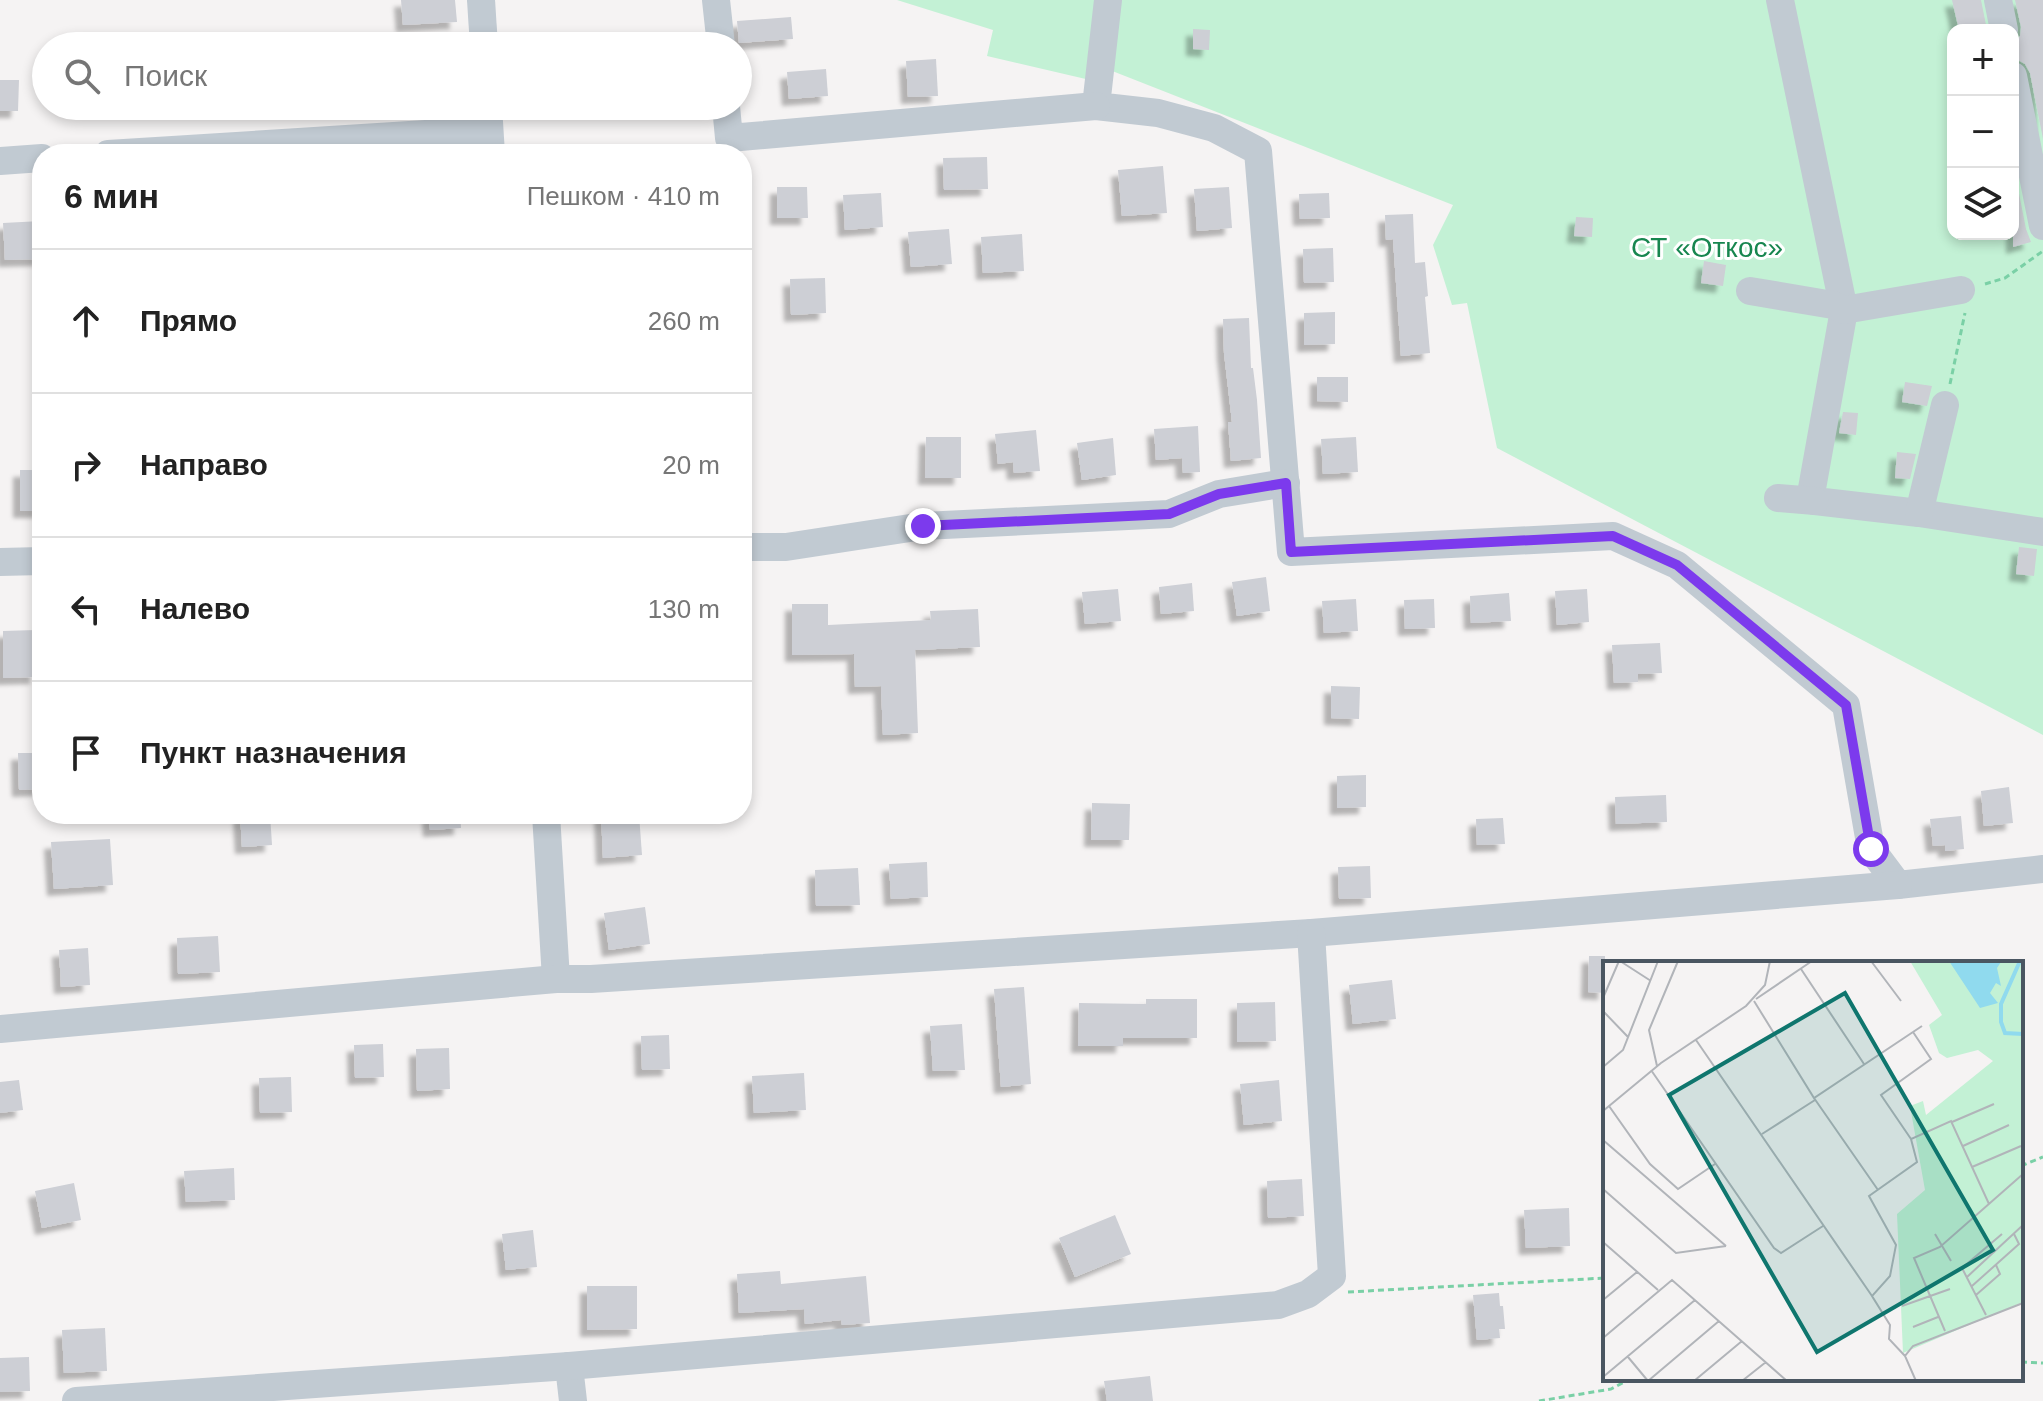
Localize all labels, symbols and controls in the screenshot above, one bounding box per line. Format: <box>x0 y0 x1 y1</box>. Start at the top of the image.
map controls <box>1947 24 2019 240</box>
button: + <box>1947 24 2019 96</box>
search box <box>32 32 752 120</box>
icon: search <box>60 54 104 98</box>
text: Поиск <box>124 59 207 92</box>
button: − <box>1947 96 2019 168</box>
button: layers <box>1947 168 2019 240</box>
text: 6 мин <box>64 177 159 215</box>
text: Пешком · 410 m <box>527 181 720 211</box>
park label: СТ «Откос» <box>1631 232 1783 263</box>
icon: ahead <box>64 299 108 343</box>
text: Прямо <box>140 304 237 337</box>
text: 260 m <box>648 306 720 336</box>
icon: right <box>64 443 108 487</box>
text: Направо <box>140 448 268 481</box>
text: 20 m <box>662 450 720 480</box>
route end <box>905 508 941 544</box>
icon: left <box>64 587 108 631</box>
text: Налево <box>140 592 250 625</box>
text: 130 m <box>648 594 720 624</box>
icon: arrive <box>64 731 108 775</box>
text: Пункт назначения <box>140 736 407 769</box>
route start <box>1853 831 1889 867</box>
inset map <box>1603 961 2023 1381</box>

